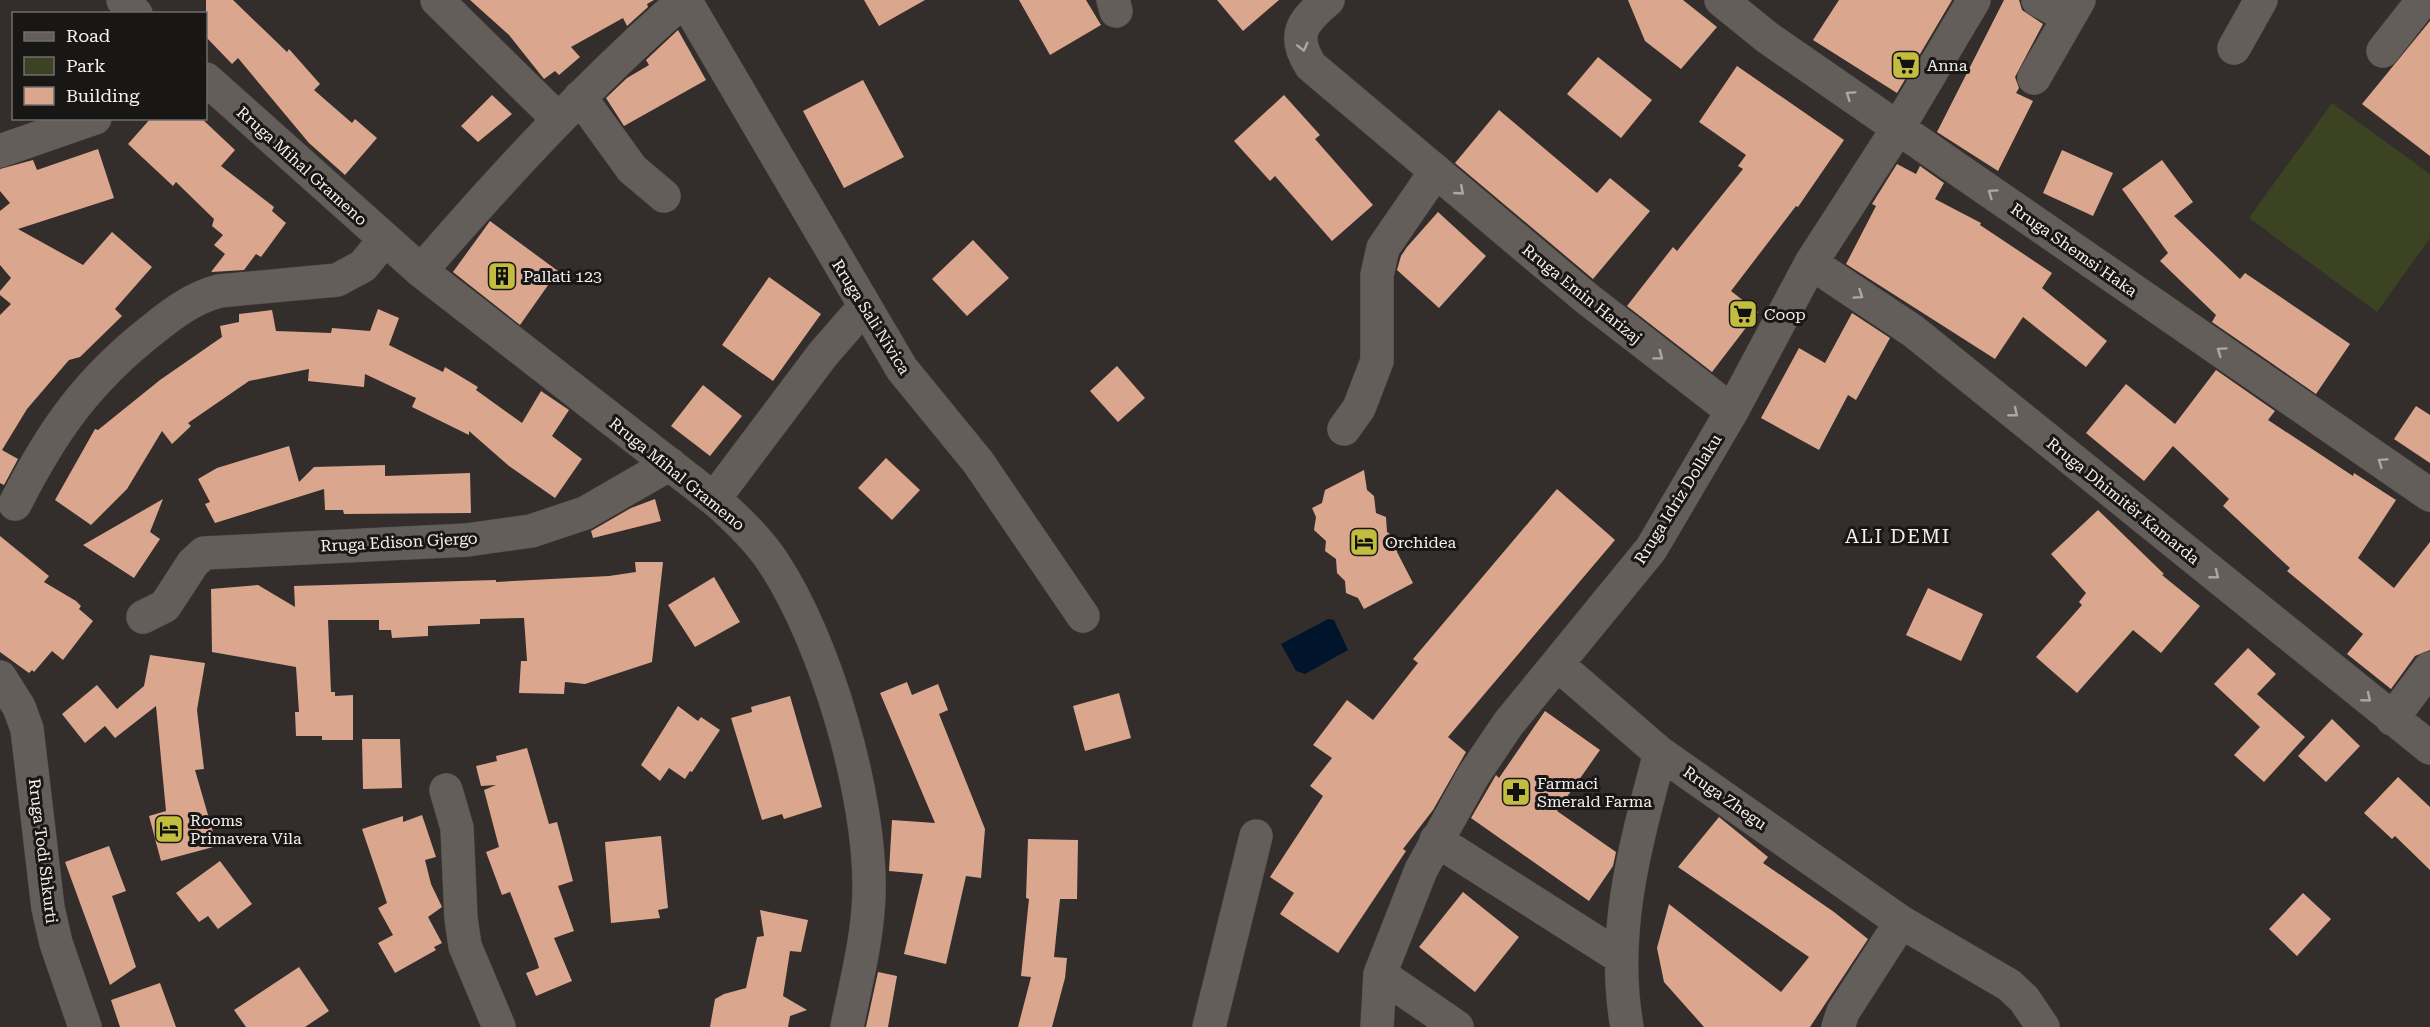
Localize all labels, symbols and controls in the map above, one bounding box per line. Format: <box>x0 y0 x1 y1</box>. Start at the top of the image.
legend <box>12 12 207 120</box>
text: Road <box>66 25 111 46</box>
one-way arrow <box>1295 42 1308 52</box>
supermarket icon: Anna <box>1890 49 1922 81</box>
text: Park <box>66 55 106 76</box>
place label: Anna <box>1927 56 1968 75</box>
text: Building <box>66 85 140 106</box>
one-way arrow <box>1845 91 1856 102</box>
street label: Rruga Mihal Grameno <box>233 102 371 230</box>
one-way arrow <box>1453 184 1464 195</box>
one-way arrow <box>1987 189 1998 200</box>
street label: Rruga Shemsi Haka <box>2007 199 2141 301</box>
street label: Rruga Emin Harizaj <box>1518 240 1646 348</box>
street label: Rruga Sali Nivica <box>828 256 914 378</box>
building icon: Pallati 123 <box>486 260 518 292</box>
place label: Pallati 123 <box>523 267 602 286</box>
one-way arrow <box>1853 288 1864 299</box>
supermarket icon: Coop <box>1727 298 1759 330</box>
place label: Coop <box>1764 305 1806 324</box>
one-way arrow <box>2217 347 2228 358</box>
one-way arrow <box>1652 348 1663 359</box>
one-way arrow <box>2008 406 2019 417</box>
street label: Rruga Mihal Grameno <box>605 414 749 535</box>
street label: Rruga Idriz Dollaku <box>1630 431 1726 567</box>
street label: Rruga Dhimitër Kamarda <box>2043 434 2203 569</box>
one-way arrow <box>2377 458 2388 469</box>
district label: ALI DEMI <box>1845 524 1951 548</box>
hotel icon: Orchidea <box>1348 526 1380 558</box>
street label: Rruga Edison Gjergo <box>320 528 478 556</box>
place label: Orchidea <box>1385 533 1456 552</box>
one-way arrow <box>2208 568 2219 579</box>
one-way arrow <box>2360 691 2371 702</box>
street label: Rruga Zhegu <box>1680 762 1770 834</box>
place label: Farmaci Smerald Farma <box>1537 774 1652 811</box>
pharmacy icon: Farmaci Smerald Farma <box>1500 776 1532 808</box>
street label: Rruga Todi Shkurti <box>25 777 61 925</box>
place label: Rooms Primavera Vila <box>190 811 302 848</box>
hotel icon: Rooms Primavera Vila <box>153 813 185 845</box>

